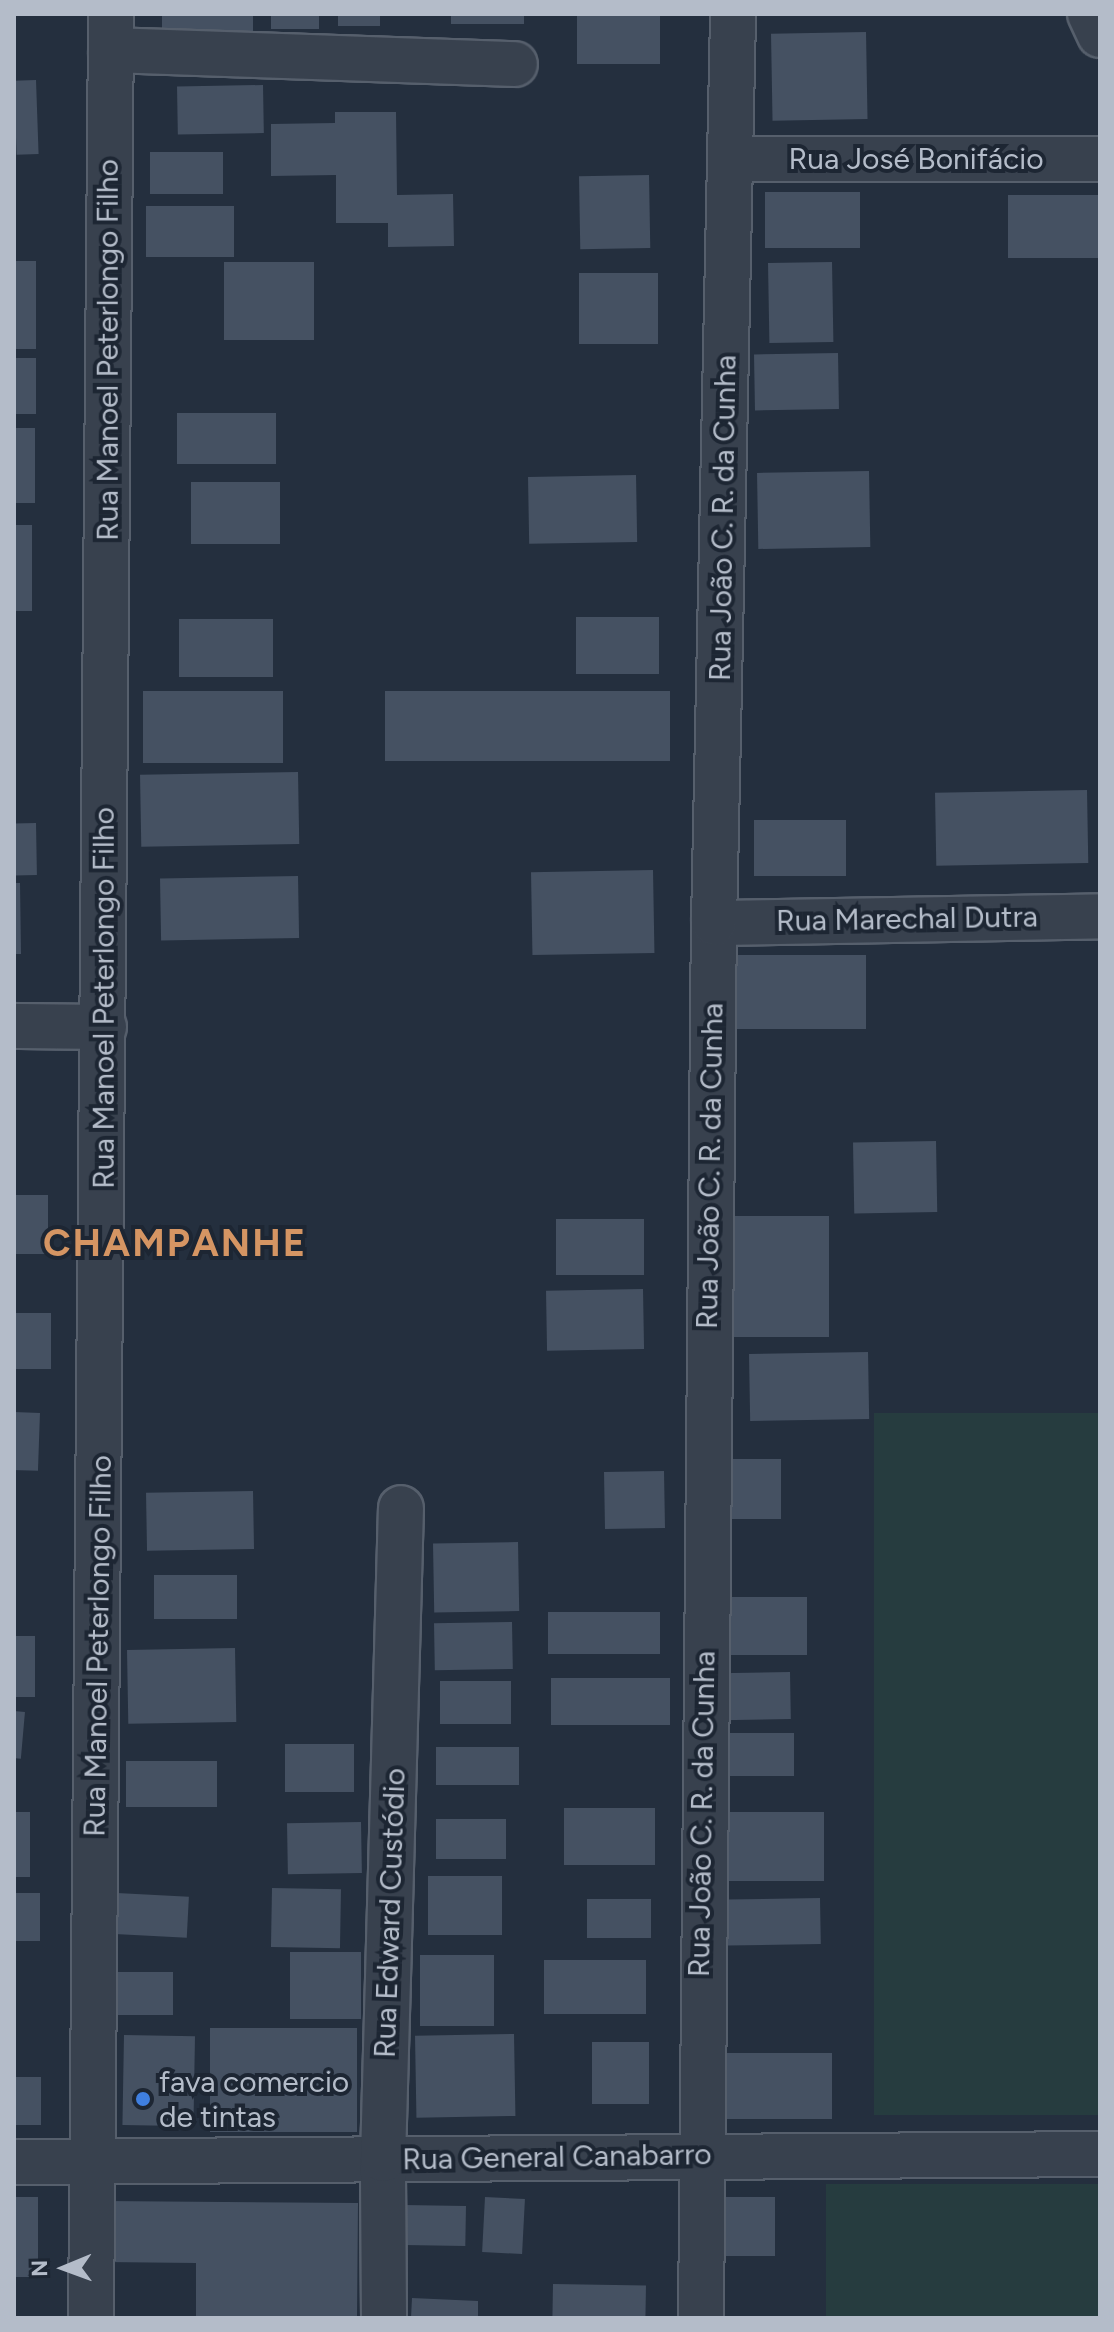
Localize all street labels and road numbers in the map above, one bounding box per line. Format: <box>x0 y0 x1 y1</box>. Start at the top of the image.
street label: Rua José Bonifácio <box>788 141 1044 177</box>
street label: Rua Manoel Peterlongo Filho <box>90 159 126 541</box>
street label: Rua João C. R. da Cunha <box>702 355 744 681</box>
street label: Rua Manoel Peterlongo Filho <box>86 807 122 1189</box>
street label: Rua Marechal Dutra <box>776 899 1038 939</box>
street label: Rua João C. R. da Cunha <box>689 1003 731 1329</box>
street label: Rua Manoel Peterlongo Filho <box>77 1455 119 1837</box>
street label: Rua João C. R. da Cunha <box>681 1651 723 1977</box>
street label: Rua Edward Custódio <box>367 1767 413 2059</box>
street label: Rua General Canabarro <box>402 2136 712 2178</box>

